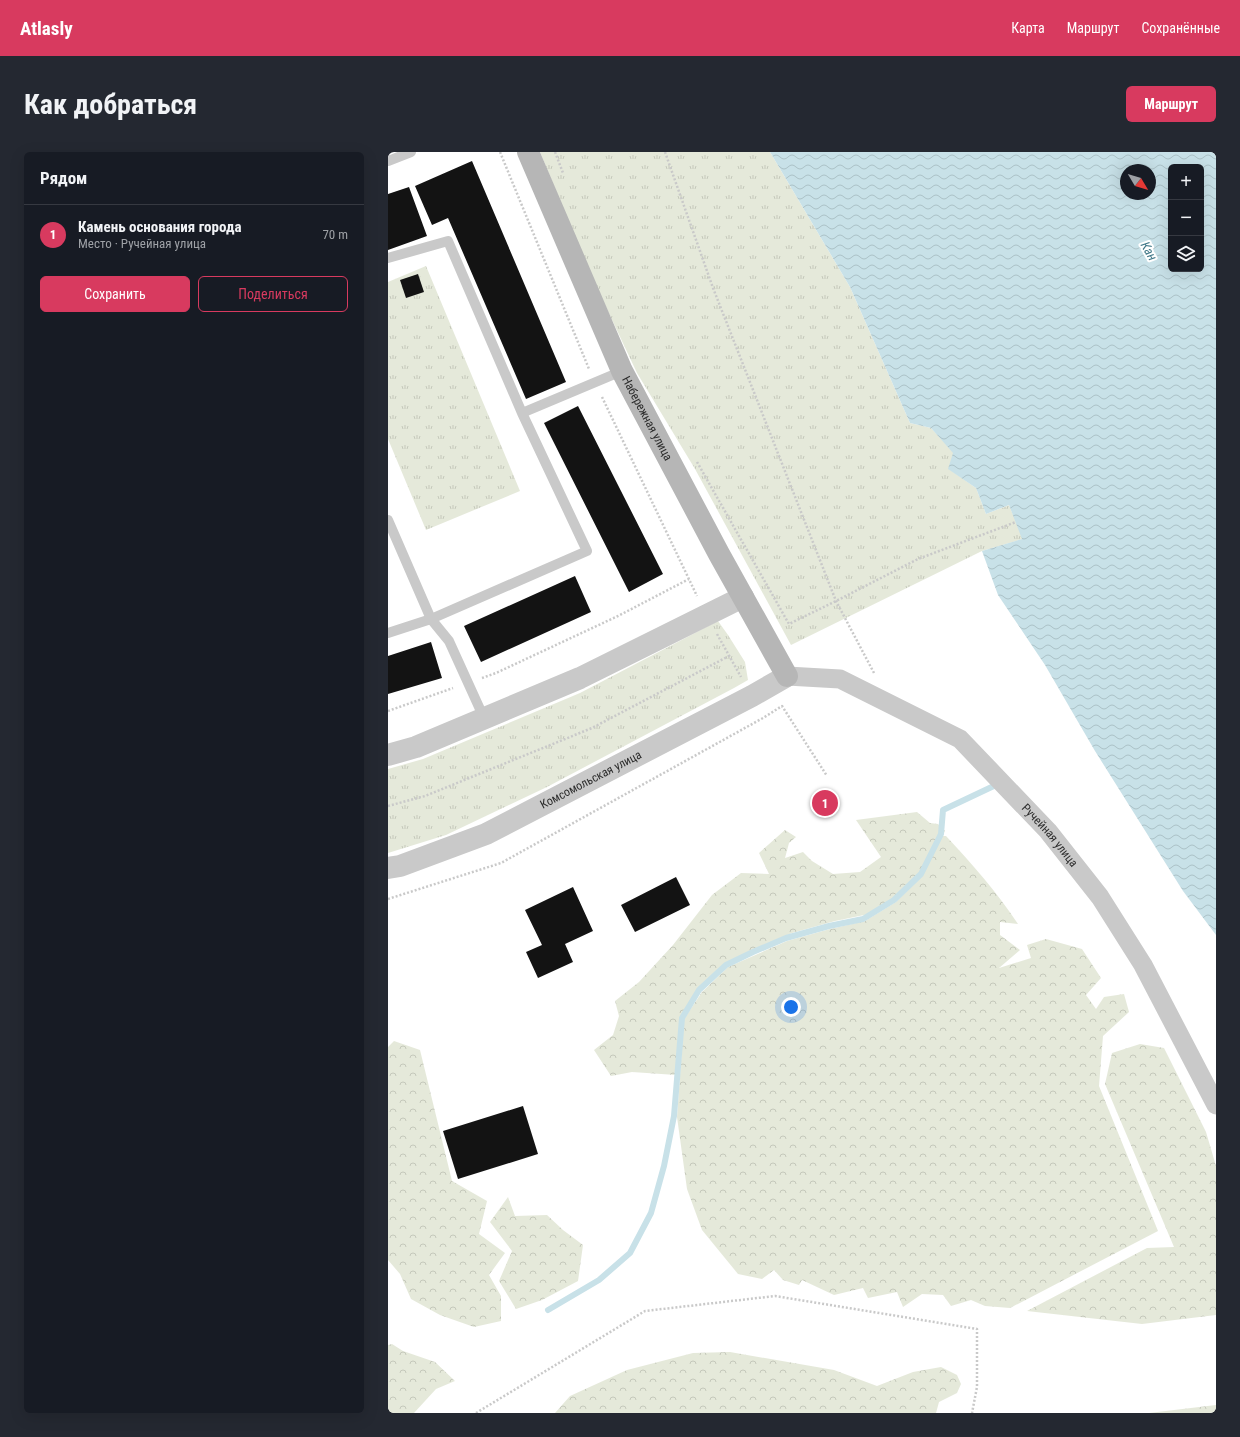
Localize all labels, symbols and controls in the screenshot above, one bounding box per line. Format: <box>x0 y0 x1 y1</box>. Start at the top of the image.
text: Atlasly <box>20 17 73 40</box>
text: Карта <box>1011 20 1045 36</box>
text: Маршрут <box>1067 20 1119 36</box>
text: Сохранённые <box>1141 20 1220 36</box>
button: Маршрут <box>1126 86 1216 122</box>
text: Как добраться <box>24 88 197 121</box>
north arrow <box>1120 164 1156 200</box>
map controls <box>1168 164 1204 272</box>
button: + <box>1168 164 1204 200</box>
text: Рядом <box>40 168 87 188</box>
button: − <box>1168 200 1204 236</box>
text: Камень основания города <box>78 218 241 236</box>
text: 1 <box>50 227 56 242</box>
text: 70 m <box>322 227 348 242</box>
text: Место · Ручейная улица <box>78 236 206 251</box>
button: layers <box>1168 236 1204 272</box>
water label: Кан <box>1138 239 1161 264</box>
button: Сохранить <box>40 276 190 312</box>
button: Поделиться <box>198 276 348 312</box>
street label: Набережная улица <box>619 374 675 463</box>
street label: Комсомольская улица <box>538 747 644 812</box>
pin: 1 <box>812 788 838 818</box>
street label: Ручейная улица <box>1019 801 1081 870</box>
your location <box>781 997 801 1017</box>

